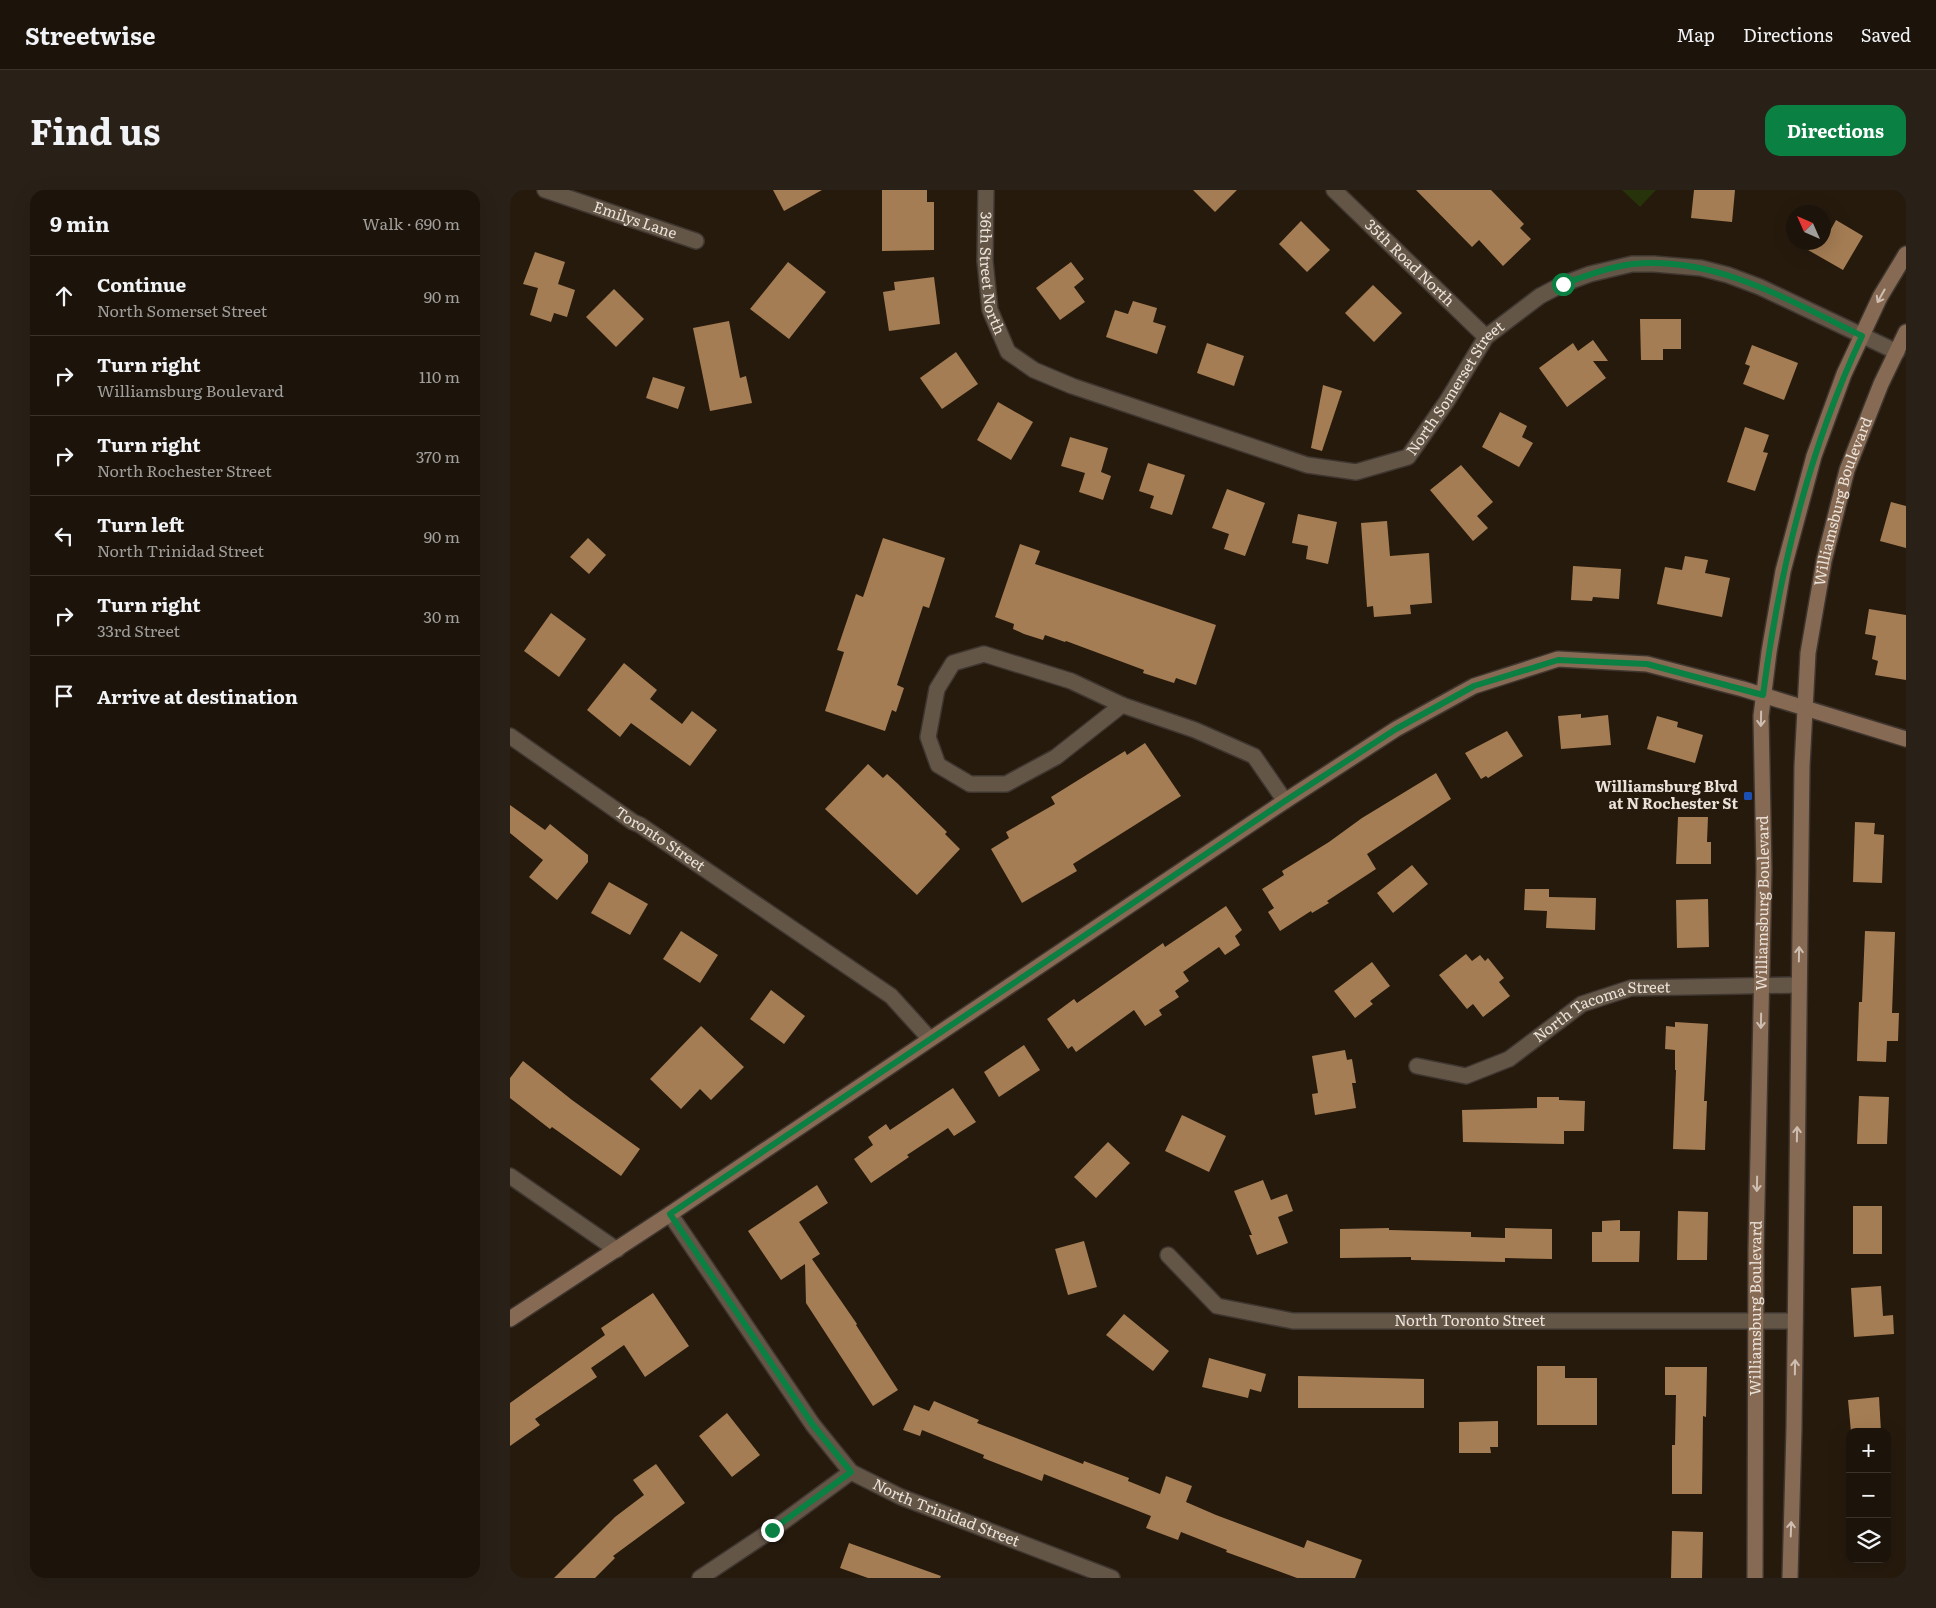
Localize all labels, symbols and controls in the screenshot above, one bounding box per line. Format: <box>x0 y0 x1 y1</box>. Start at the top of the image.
text: Streetwise <box>25 17 155 52</box>
text: Map <box>1677 21 1715 48</box>
text: Directions <box>1743 21 1833 48</box>
text: Saved <box>1861 21 1911 48</box>
text: Find us <box>30 104 160 156</box>
button: Directions <box>1765 105 1906 156</box>
street label: Emilys Lane <box>591 194 681 244</box>
north arrow <box>1786 205 1831 250</box>
text: 9 min <box>50 207 110 238</box>
text: Walk · 690 m <box>362 211 460 235</box>
street label: 36th Street North <box>975 211 1012 338</box>
street label: 35th Road North <box>1360 213 1461 311</box>
text: Continue <box>97 270 186 298</box>
route start <box>1552 273 1575 296</box>
icon: ahead <box>50 282 78 310</box>
text: 90 m <box>424 284 460 308</box>
one-way arrow <box>1876 288 1885 303</box>
text: North Somerset Street <box>97 298 267 322</box>
street label: North Somerset Street <box>1399 314 1508 460</box>
text: Turn right <box>97 350 201 378</box>
icon: right <box>50 362 78 390</box>
text: 110 m <box>419 364 460 388</box>
text: Williamsburg Boulevard <box>97 378 284 402</box>
street label: Williamsburg Boulevard <box>1807 413 1877 588</box>
text: Turn right <box>97 430 201 458</box>
icon: right <box>50 442 78 470</box>
text: 370 m <box>416 444 460 468</box>
text: North Rochester Street <box>97 458 272 482</box>
text: Turn left <box>97 510 184 538</box>
icon: left <box>50 522 78 550</box>
text: 90 m <box>424 524 460 548</box>
text: North Trinidad Street <box>97 538 264 562</box>
text: Turn right <box>97 590 201 618</box>
icon: right <box>50 602 78 630</box>
text: 30 m <box>423 604 460 628</box>
text: 33rd Street <box>97 618 180 642</box>
icon: arrive <box>50 682 78 710</box>
text: Arrive at destination <box>97 682 298 710</box>
one-way arrow <box>1756 710 1766 727</box>
place label: Williamsburg Blvd at N Rochester St <box>1595 774 1738 814</box>
marker: Williamsburg Blvd at N Rochester St <box>1742 790 1754 802</box>
street label: Toronto Street <box>611 800 711 876</box>
street label: Williamsburg Boulevard <box>1748 815 1774 991</box>
one-way arrow <box>1795 947 1804 963</box>
street label: North Tacoma Street <box>1528 974 1671 1047</box>
one-way arrow <box>1756 1013 1765 1029</box>
one-way arrow <box>1792 1127 1802 1143</box>
one-way arrow <box>1752 1176 1762 1192</box>
street label: Williamsburg Boulevard <box>1743 1220 1767 1396</box>
street label: North Toronto Street <box>1394 1308 1545 1331</box>
one-way arrow <box>1790 1359 1800 1376</box>
map controls <box>1846 1428 1891 1563</box>
button: + <box>1846 1428 1891 1473</box>
street label: North Trinidad Street <box>869 1472 1023 1552</box>
button: − <box>1846 1473 1891 1518</box>
button: layers <box>1846 1518 1891 1563</box>
route end <box>761 1519 784 1542</box>
one-way arrow <box>1786 1522 1796 1538</box>

